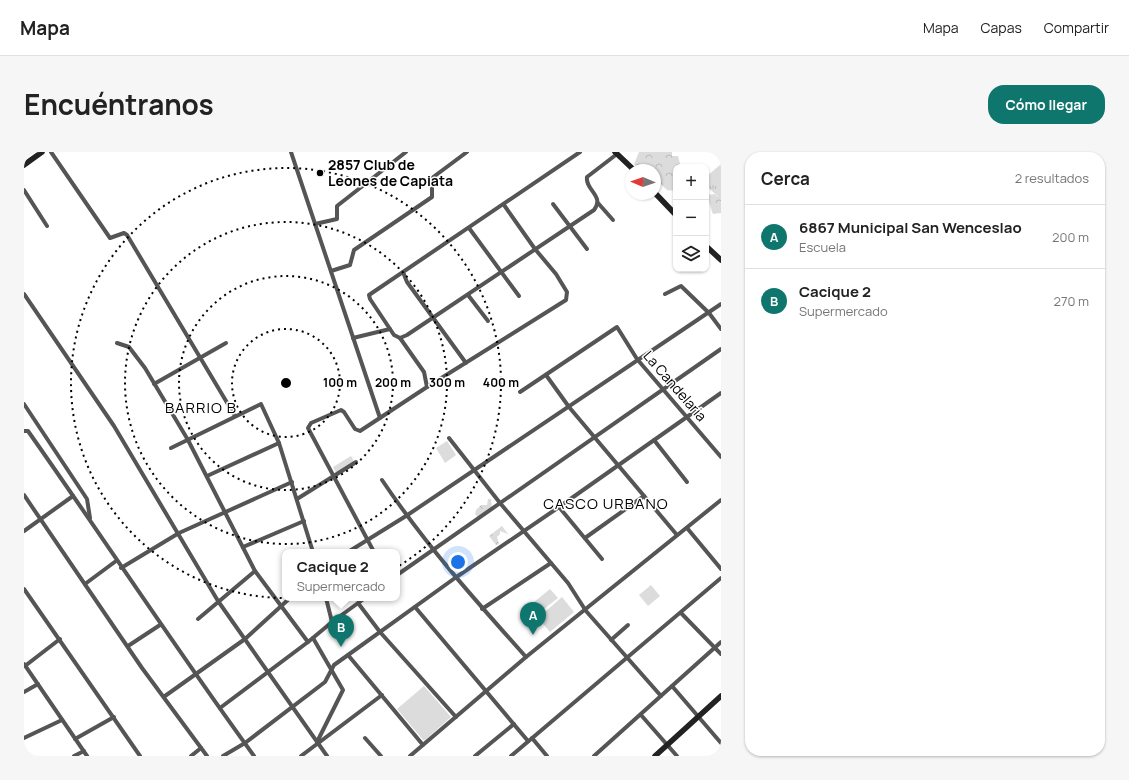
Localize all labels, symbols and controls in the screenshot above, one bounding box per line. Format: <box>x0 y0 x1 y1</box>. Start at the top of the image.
text: Mapa <box>20 15 70 41</box>
text: Mapa <box>923 18 959 37</box>
text: Capas <box>981 18 1022 37</box>
text: Compartir <box>1044 18 1109 37</box>
text: Encuéntranos <box>24 85 214 123</box>
button: Cómo llegar <box>988 85 1105 124</box>
place label: 2857 Club de Leones de Capiata <box>328 155 453 190</box>
north arrow <box>625 164 661 200</box>
map controls <box>673 164 709 272</box>
button: + <box>673 164 709 200</box>
text: Cerca <box>761 167 810 190</box>
marker: 2857 Club de Leones de Capiata <box>315 168 325 178</box>
text: 2 resultados <box>1015 169 1089 187</box>
button: − <box>673 200 709 236</box>
text: 6867 Municipal San Wenceslao <box>799 217 1022 238</box>
text: A <box>770 228 778 246</box>
text: 200 m <box>1052 228 1089 246</box>
button: layers <box>673 236 709 272</box>
text: Escuela <box>799 238 846 256</box>
text: Cacique 2 <box>799 281 871 302</box>
text: B <box>770 292 778 310</box>
text: 270 m <box>1054 292 1089 310</box>
text: Supermercado <box>799 302 888 320</box>
street label: La Candelaria <box>640 346 711 425</box>
text: 100 m <box>323 374 357 391</box>
text: 200 m <box>375 374 411 391</box>
text: 300 m <box>429 374 465 391</box>
text: 400 m <box>483 374 519 391</box>
centre of rings <box>279 376 293 390</box>
district label: BARRIO B <box>165 397 237 418</box>
district label: CASCO URBANO <box>543 493 669 514</box>
popup <box>282 549 400 601</box>
your location <box>448 552 468 572</box>
text: Cacique 2 <box>297 556 369 577</box>
text: Supermercado <box>297 577 385 595</box>
pin: A <box>520 602 546 635</box>
pin: B <box>328 614 354 647</box>

